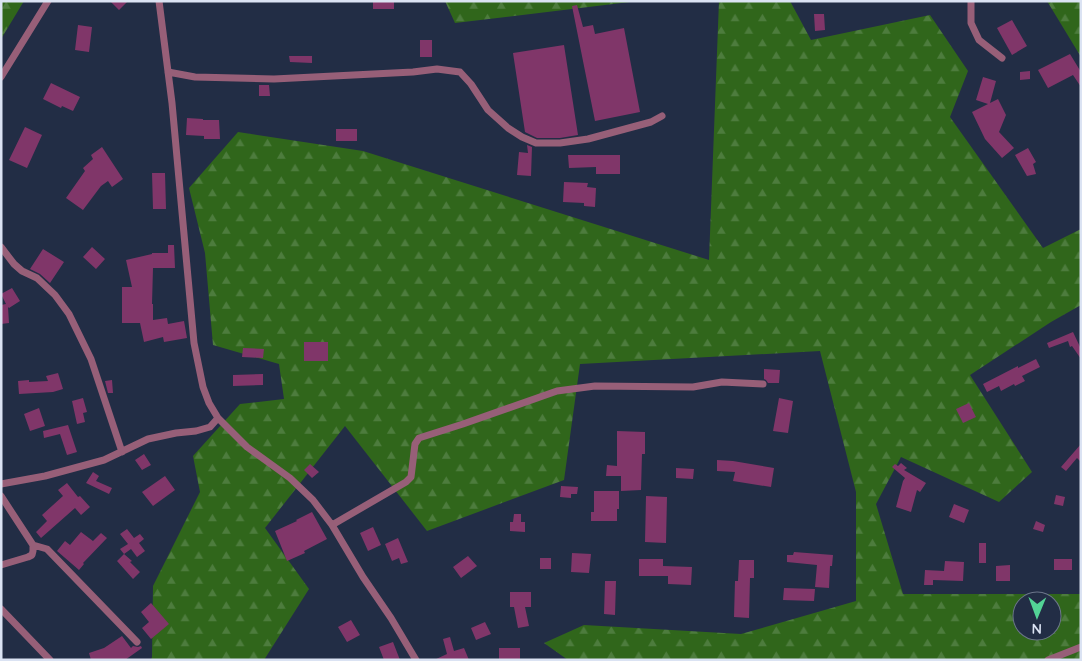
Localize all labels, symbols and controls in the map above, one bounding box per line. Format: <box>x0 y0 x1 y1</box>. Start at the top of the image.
north arrow <box>1012 591 1062 641</box>
text: N <box>1031 620 1042 638</box>

